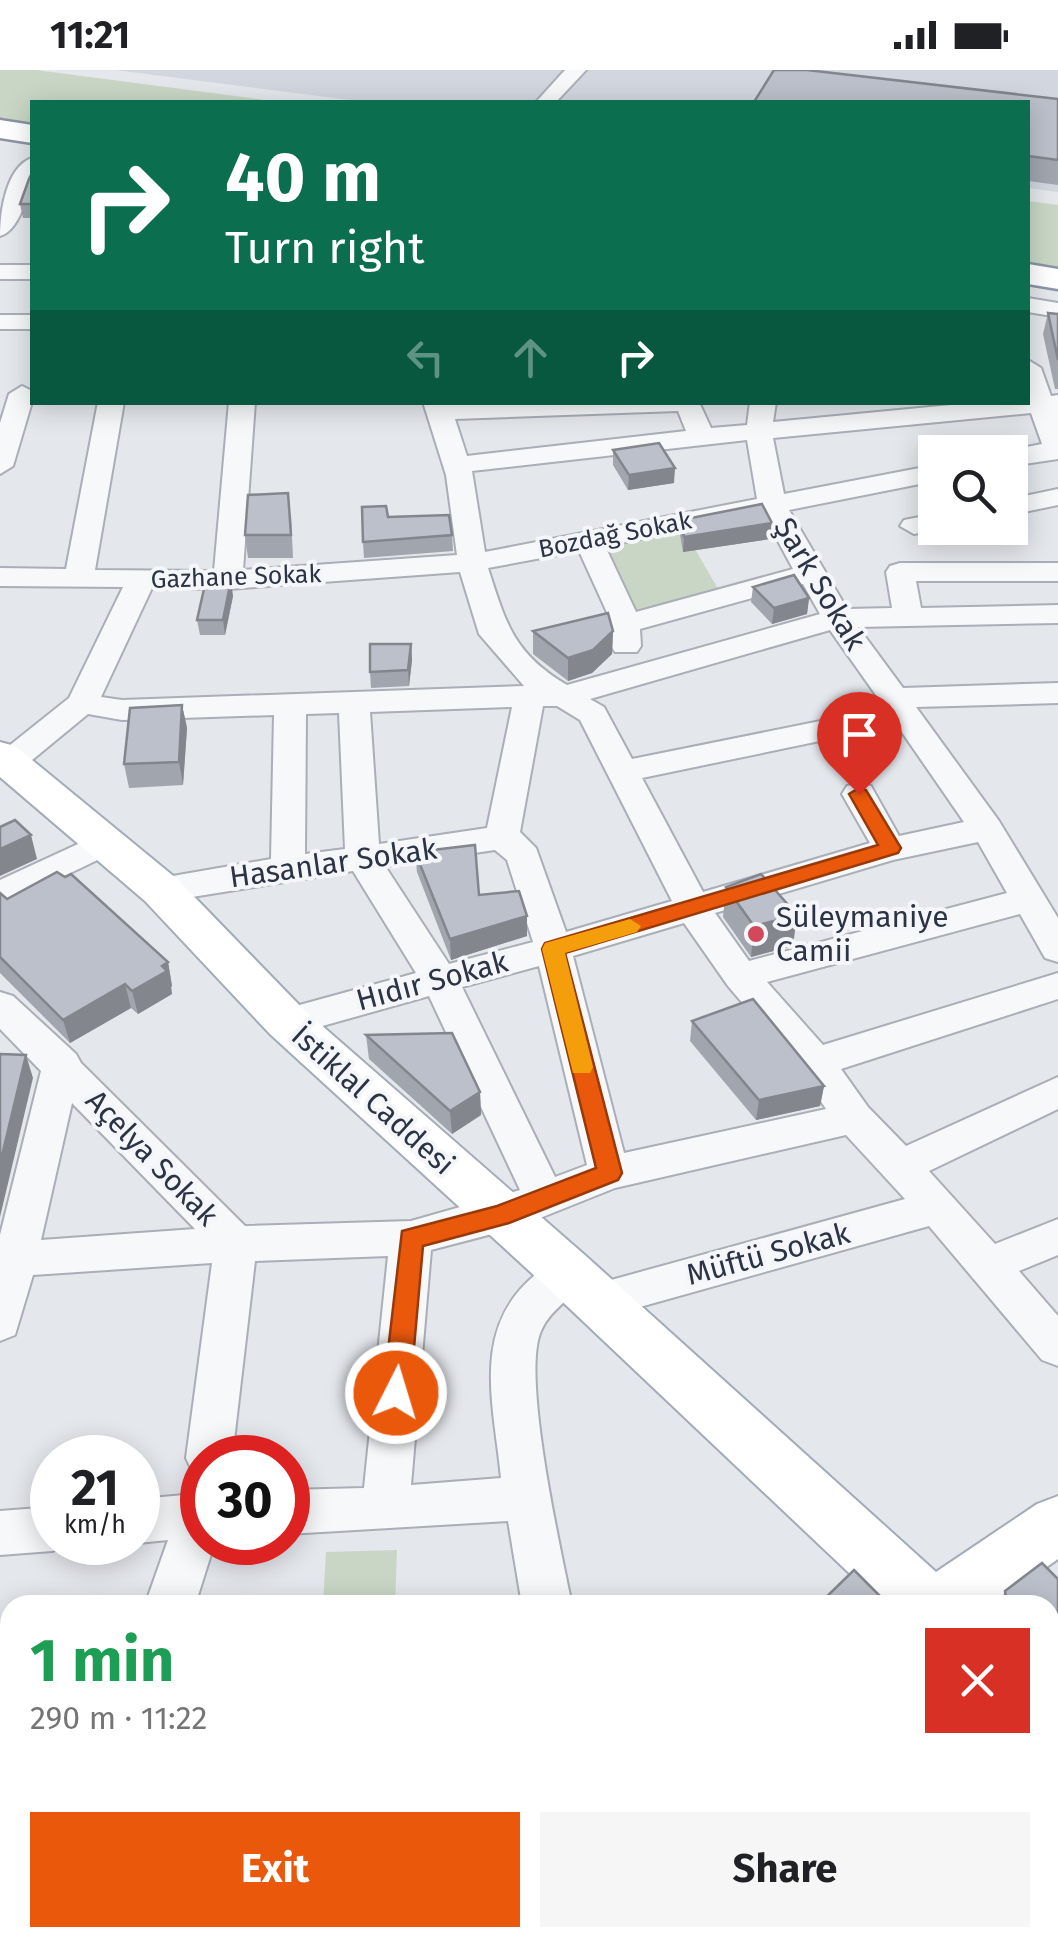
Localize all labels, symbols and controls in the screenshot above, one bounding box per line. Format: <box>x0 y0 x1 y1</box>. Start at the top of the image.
text: 11:21 <box>50 12 130 58</box>
text: 40 m <box>225 136 381 220</box>
icon: right <box>60 140 190 270</box>
text: Turn right <box>225 221 424 275</box>
icon: left <box>398 330 453 385</box>
icon: ahead <box>503 330 558 385</box>
icon: right <box>608 330 663 385</box>
map controls <box>918 435 1028 545</box>
button: search <box>918 435 1028 545</box>
street label: Bozdağ Sokak <box>536 505 694 565</box>
street label: Şark Sokak <box>766 511 874 657</box>
street label: Gazhane Sokak <box>150 559 322 595</box>
pin <box>817 692 902 795</box>
icon: arrive <box>832 707 887 762</box>
street label: Hasanlar Sokak <box>227 831 440 895</box>
place label: Süleymaniye Camii <box>776 899 949 969</box>
marker: Süleymaniye Camii <box>745 923 767 945</box>
street label: Hıdır Sokak <box>352 943 512 1018</box>
street label: İstiklal Caddesi <box>284 1018 462 1182</box>
street label: Açelya Sokak <box>78 1083 226 1234</box>
street label: Müftü Sokak <box>682 1215 854 1293</box>
position arrow <box>344 1341 448 1445</box>
speed limit sign: 30 <box>180 1435 310 1565</box>
text: 21 <box>71 1458 119 1518</box>
text: km/h <box>64 1510 126 1540</box>
text: 1 min <box>30 1625 174 1697</box>
button: close <box>925 1628 1030 1733</box>
text: 290 m · 11:22 <box>30 1699 207 1737</box>
button: Exit <box>30 1812 520 1927</box>
button: Share <box>540 1812 1030 1927</box>

